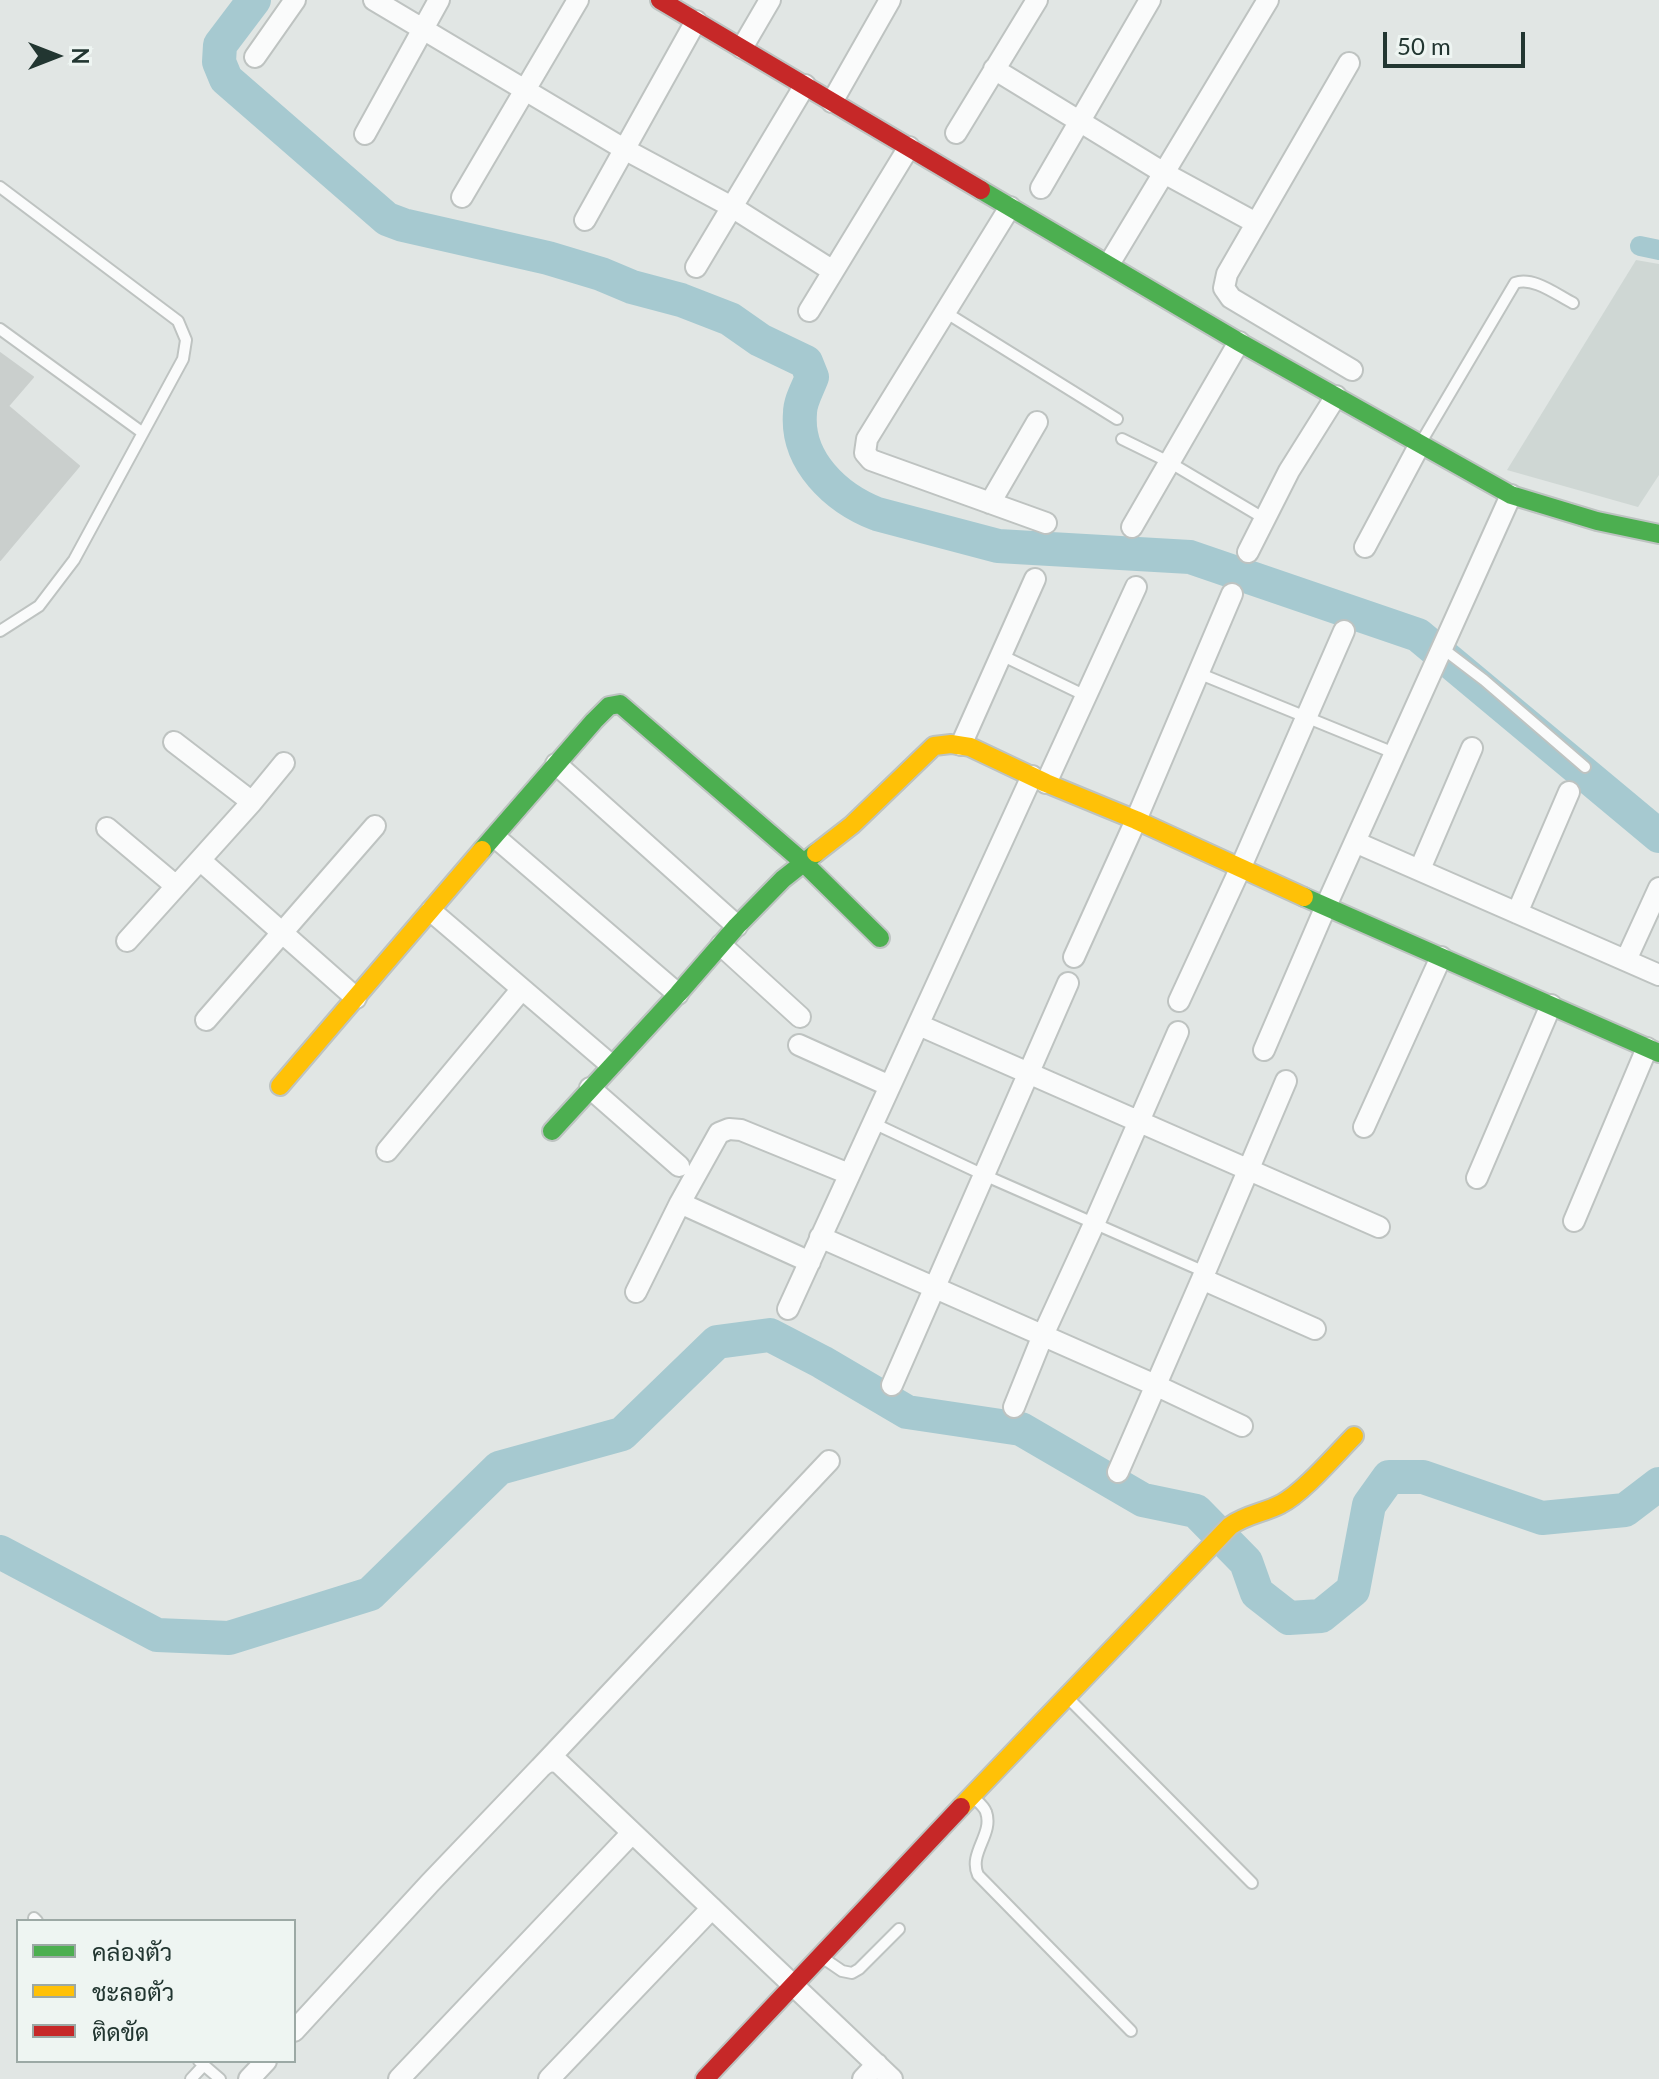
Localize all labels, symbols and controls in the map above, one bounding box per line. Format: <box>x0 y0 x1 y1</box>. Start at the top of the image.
north arrow <box>16 16 96 96</box>
scale bar <box>1387 16 1529 66</box>
text: 50 m <box>1397 31 1451 60</box>
text: N <box>67 48 94 64</box>
legend <box>16 1919 296 2063</box>
text: คล่องตัว <box>92 1937 172 1966</box>
text: ชะลอตัว <box>92 1977 174 2006</box>
text: ติดขัด <box>92 2017 149 2046</box>

